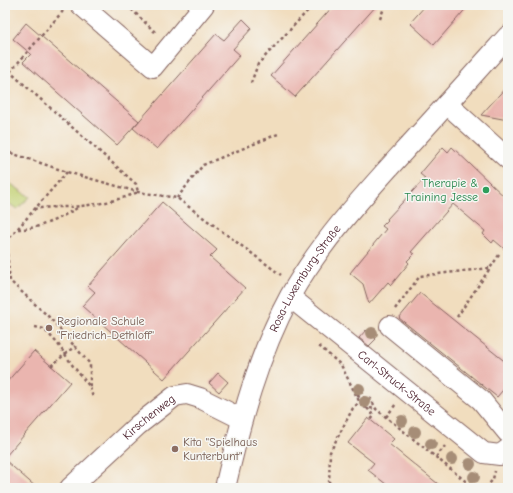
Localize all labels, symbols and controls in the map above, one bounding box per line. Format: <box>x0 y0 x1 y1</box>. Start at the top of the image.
place label: Therapie & Training Jesse <box>404 176 478 204</box>
marker: Therapie & Training Jesse <box>481 185 491 195</box>
street label: Rosa-Luxemburg-Straße <box>266 222 344 334</box>
place label: Regionale Schule "Friedrich-Dethloff" <box>57 314 154 342</box>
marker: Regionale Schule "Friedrich-Dethloff" <box>44 323 54 333</box>
street label: Carl-Struck-Straße <box>355 347 439 418</box>
street label: Kirschenweg <box>120 392 178 443</box>
place label: Kita "Spielhaus Kunterbunt" <box>183 435 257 463</box>
marker: Kita "Spielhaus Kunterbunt" <box>170 444 180 454</box>

